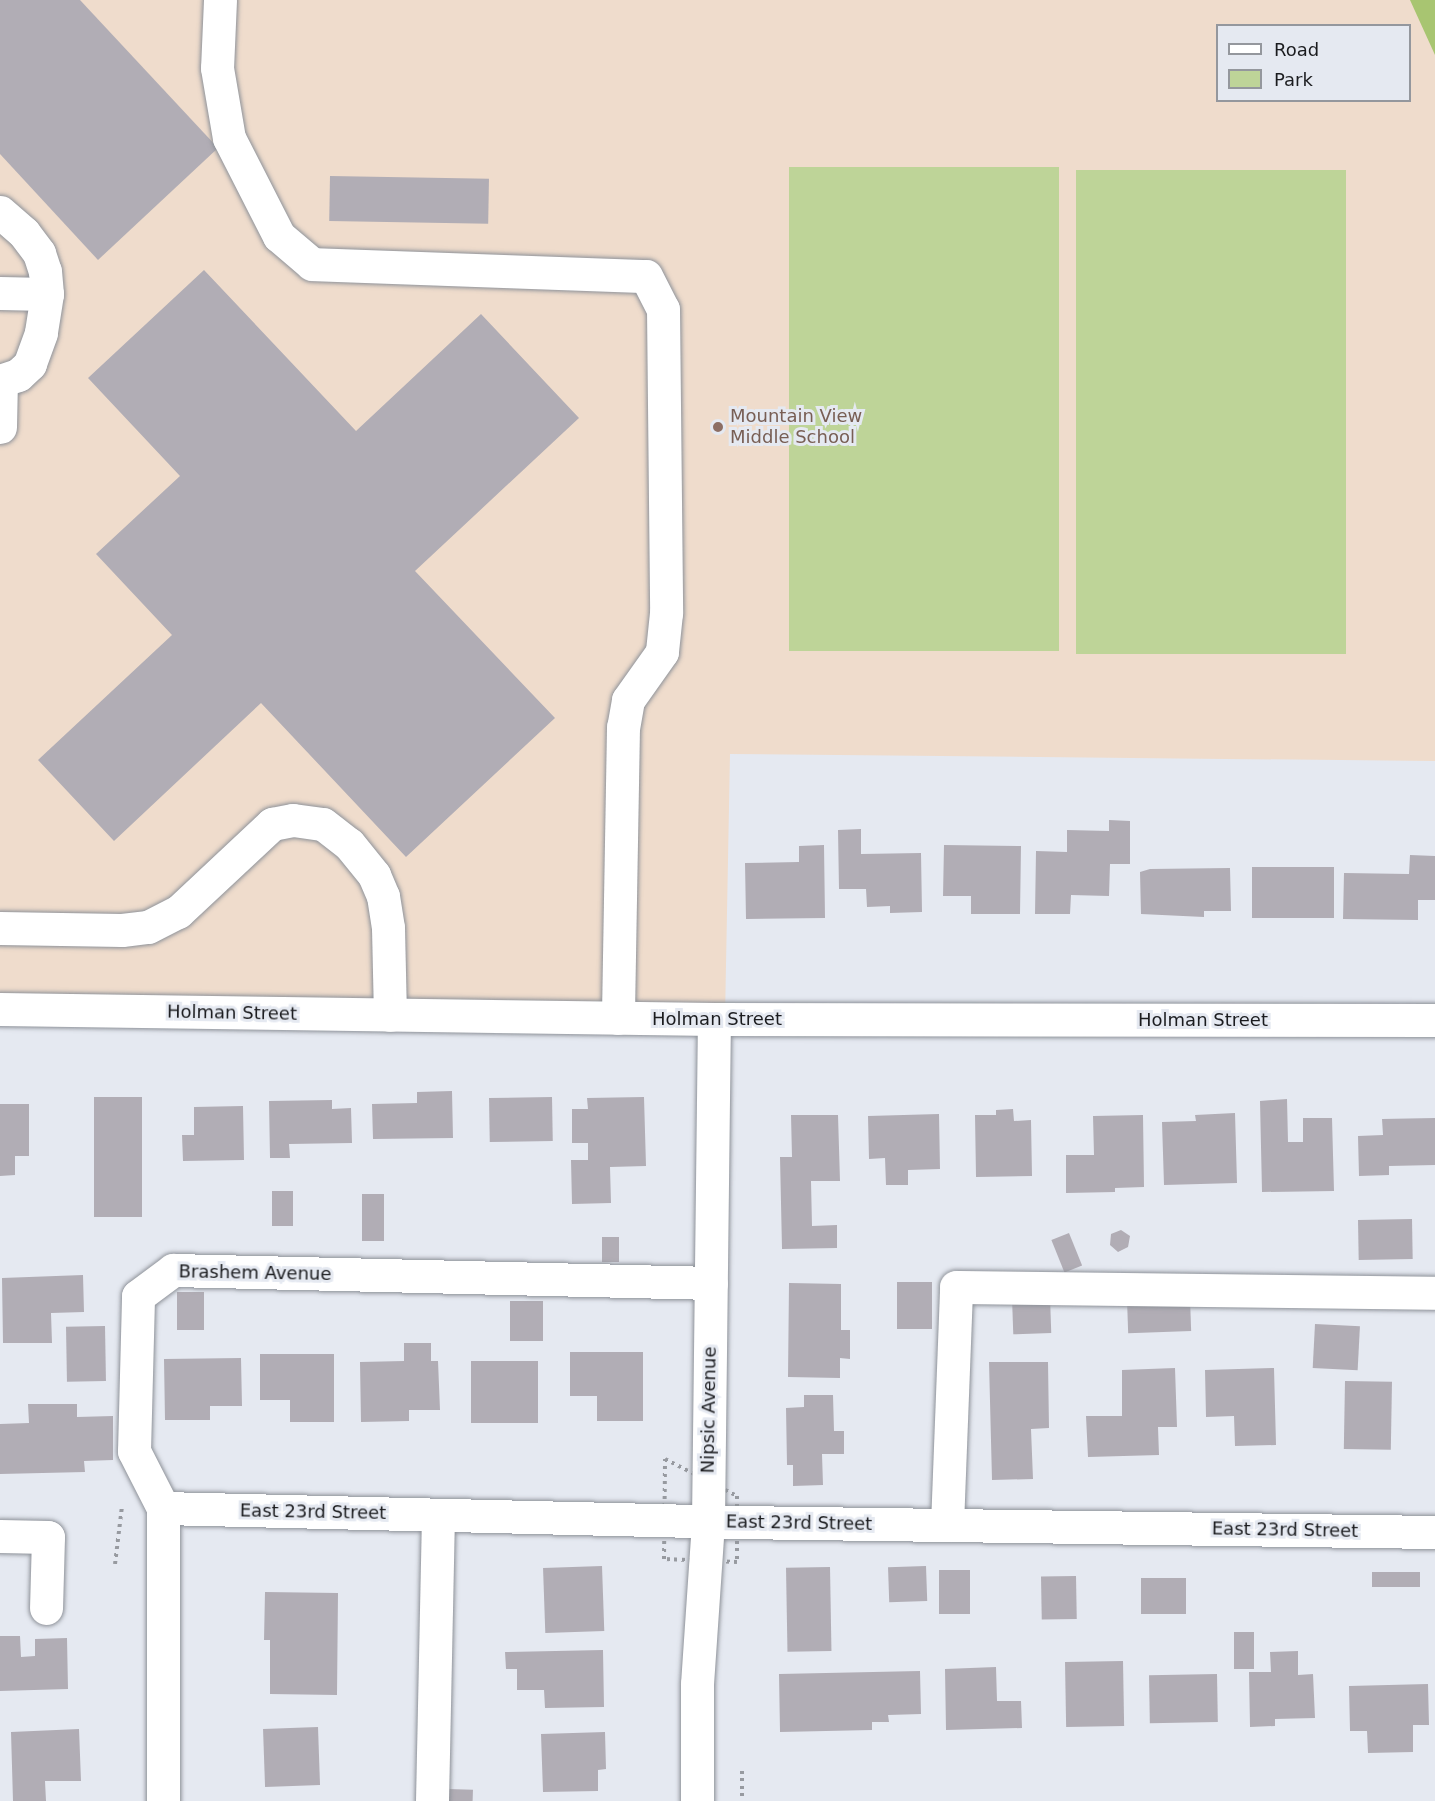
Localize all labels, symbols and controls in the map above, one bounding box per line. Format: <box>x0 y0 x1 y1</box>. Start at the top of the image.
legend <box>1216 24 1411 102</box>
text: Road <box>1274 39 1319 60</box>
text: Park <box>1274 69 1313 90</box>
place label: Mountain View Middle School <box>730 406 862 448</box>
marker: Mountain View Middle School <box>711 420 725 434</box>
street label: Holman Street <box>167 1001 297 1025</box>
street label: Holman Street <box>652 1008 782 1030</box>
street label: Holman Street <box>1138 1009 1268 1031</box>
street label: Brashem Avenue <box>178 1261 332 1285</box>
street label: Nipsic Avenue <box>697 1346 721 1474</box>
street label: East 23rd Street <box>240 1500 386 1524</box>
street label: East 23rd Street <box>726 1511 872 1535</box>
street label: East 23rd Street <box>1212 1518 1358 1542</box>

